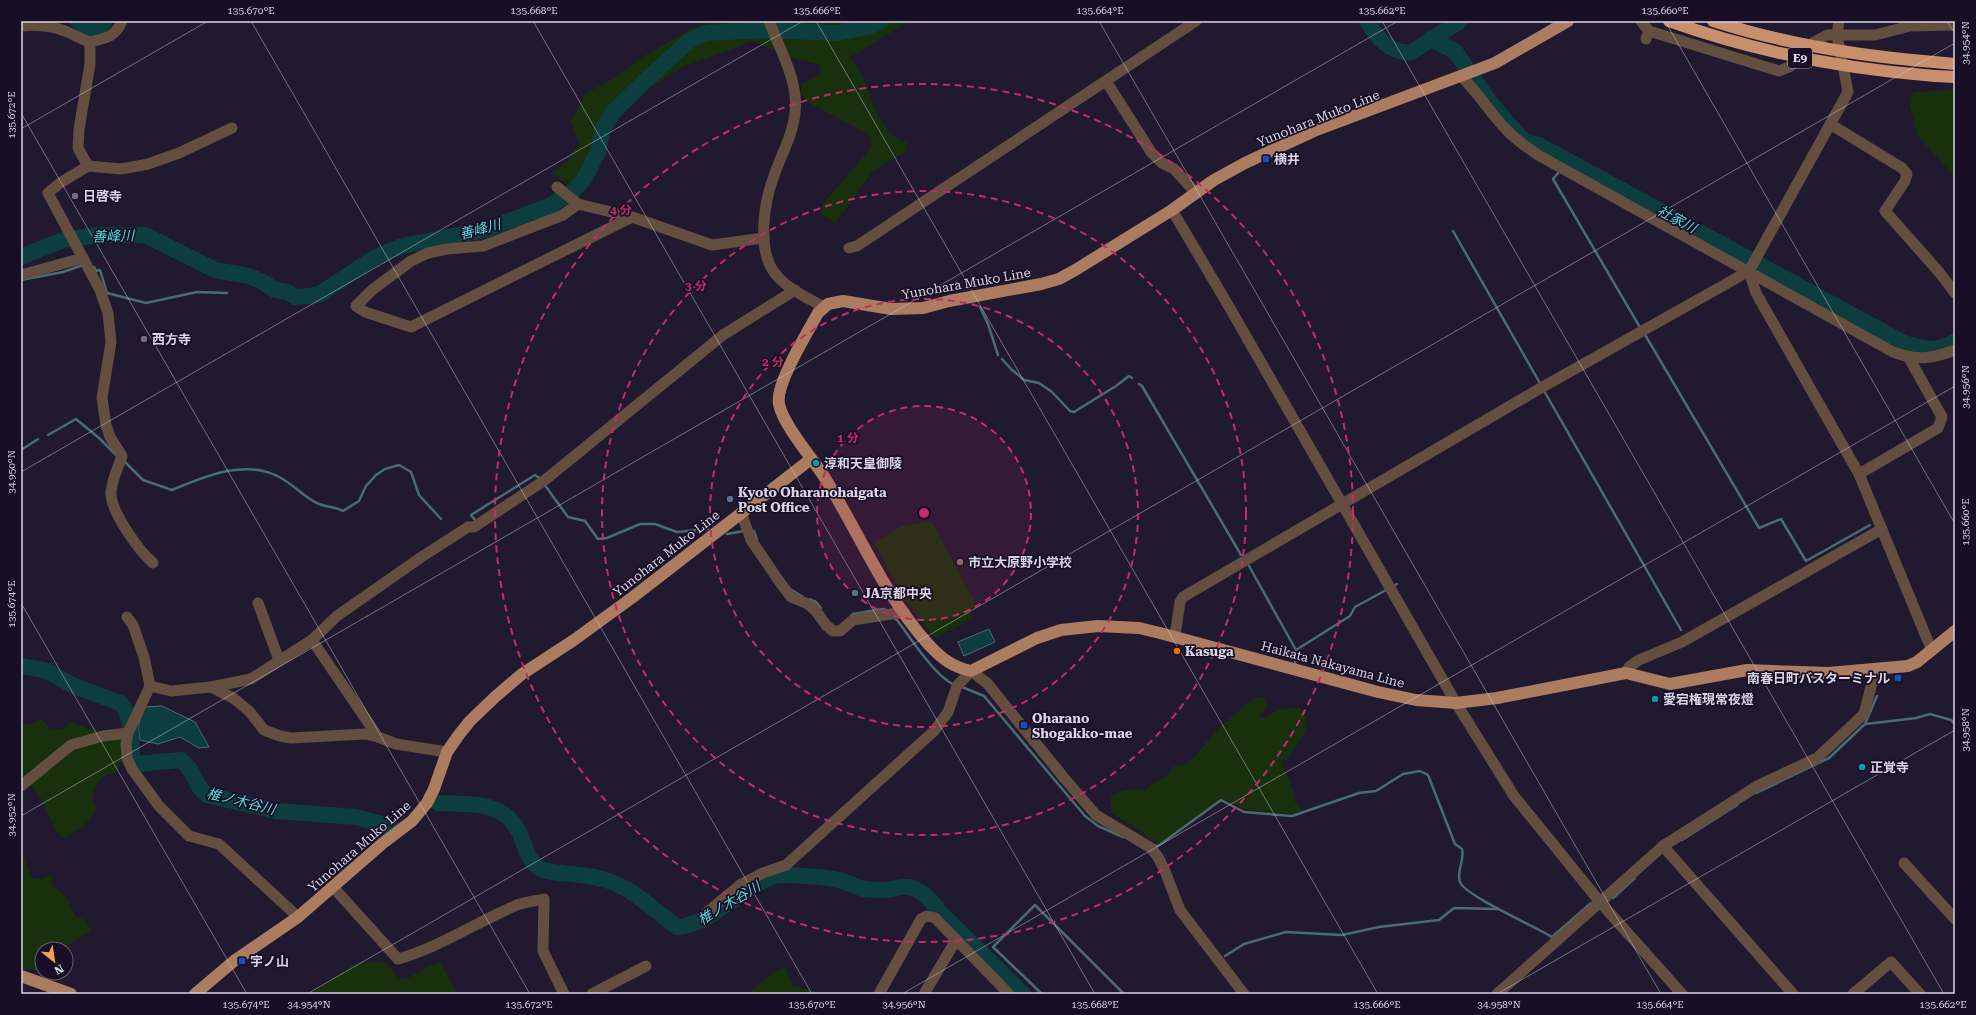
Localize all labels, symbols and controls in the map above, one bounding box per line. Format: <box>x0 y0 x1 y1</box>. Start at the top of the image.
text: 135.670°E <box>227 5 275 16</box>
text: 135.668°E <box>510 5 558 16</box>
text: 135.666°E <box>793 5 841 16</box>
text: 135.664°E <box>1076 5 1124 16</box>
text: 135.662°E <box>1358 5 1406 16</box>
text: 135.660°E <box>1641 5 1689 16</box>
text: 34.954°N <box>1960 21 1971 65</box>
road number: E9 <box>1788 48 1812 68</box>
street label: Yunohara Muko Line <box>1255 87 1382 150</box>
text: 135.672°E <box>6 91 17 139</box>
place label: 横井 <box>1274 152 1300 167</box>
marker: 横井 <box>1261 154 1271 164</box>
place label: 日啓寺 <box>83 189 122 204</box>
marker: 日啓寺 <box>70 191 80 201</box>
water label: 社家川 <box>1655 202 1701 237</box>
text: 4 分 <box>610 203 632 217</box>
water label: 善峰川 <box>458 215 504 242</box>
water label: 善峰川 <box>92 227 136 245</box>
street label: Yunohara Muko Line <box>900 265 1032 302</box>
text: 3 分 <box>685 279 707 293</box>
place label: 西方寺 <box>152 332 191 347</box>
marker: 西方寺 <box>139 334 149 344</box>
text: 2 分 <box>762 355 784 369</box>
text: 34.956°N <box>1960 365 1971 409</box>
text: 1 分 <box>837 431 859 445</box>
text: 34.950°N <box>6 450 17 494</box>
place label: 淳和天皇御陵 <box>824 456 902 471</box>
marker: 淳和天皇御陵 <box>811 458 821 468</box>
place label: Kyoto Oharanohaigata Post Office <box>738 485 887 515</box>
marker: Kyoto Oharanohaigata Post Office <box>725 494 735 504</box>
text: 135.660°E <box>1960 498 1971 546</box>
centre of rings <box>917 506 931 520</box>
street label: Yunohara Muko Line <box>610 507 723 600</box>
place label: 市立大原野小学校 <box>968 555 1072 570</box>
marker: 市立大原野小学校 <box>955 557 965 567</box>
text: 135.674°E <box>6 580 17 628</box>
place label: JA京都中央 <box>863 586 932 601</box>
marker: JA京都中央 <box>850 588 860 598</box>
street label: Haikata Nakayama Line <box>1260 638 1406 691</box>
place label: Kasuga <box>1185 644 1234 659</box>
marker: Kasuga <box>1172 646 1182 656</box>
place label: 南春日町バスターミナル <box>1747 671 1890 686</box>
marker: 南春日町バスターミナル <box>1893 673 1903 683</box>
place label: 愛宕権現常夜燈 <box>1663 692 1754 707</box>
marker: 愛宕権現常夜燈 <box>1650 694 1660 704</box>
text: 34.958°N <box>1960 708 1971 752</box>
place label: Oharano Shogakko-mae <box>1032 711 1133 741</box>
marker: Oharano Shogakko-mae <box>1019 720 1029 730</box>
place label: 正覚寺 <box>1870 760 1909 775</box>
marker: 正覚寺 <box>1857 762 1867 772</box>
water label: 椎ノ木谷川 <box>205 785 279 818</box>
text: 34.952°N <box>6 793 17 837</box>
street label: Yunohara Muko Line <box>305 798 414 895</box>
water label: 椎ノ木谷川 <box>695 877 765 928</box>
north arrow <box>34 941 74 981</box>
place label: 宇ノ山 <box>250 954 289 969</box>
marker: 宇ノ山 <box>237 956 247 966</box>
text: N <box>51 961 66 977</box>
text: 135.674°E <box>222 999 270 1010</box>
text: 34.954°N <box>287 999 331 1010</box>
text: 135.672°E <box>505 999 553 1010</box>
text: 135.670°E <box>788 999 836 1010</box>
text: 34.956°N <box>882 999 926 1010</box>
text: 135.668°E <box>1071 999 1119 1010</box>
text: 135.666°E <box>1353 999 1401 1010</box>
text: 34.958°N <box>1477 999 1521 1010</box>
text: 135.664°E <box>1636 999 1684 1010</box>
text: 135.662°E <box>1919 999 1967 1010</box>

